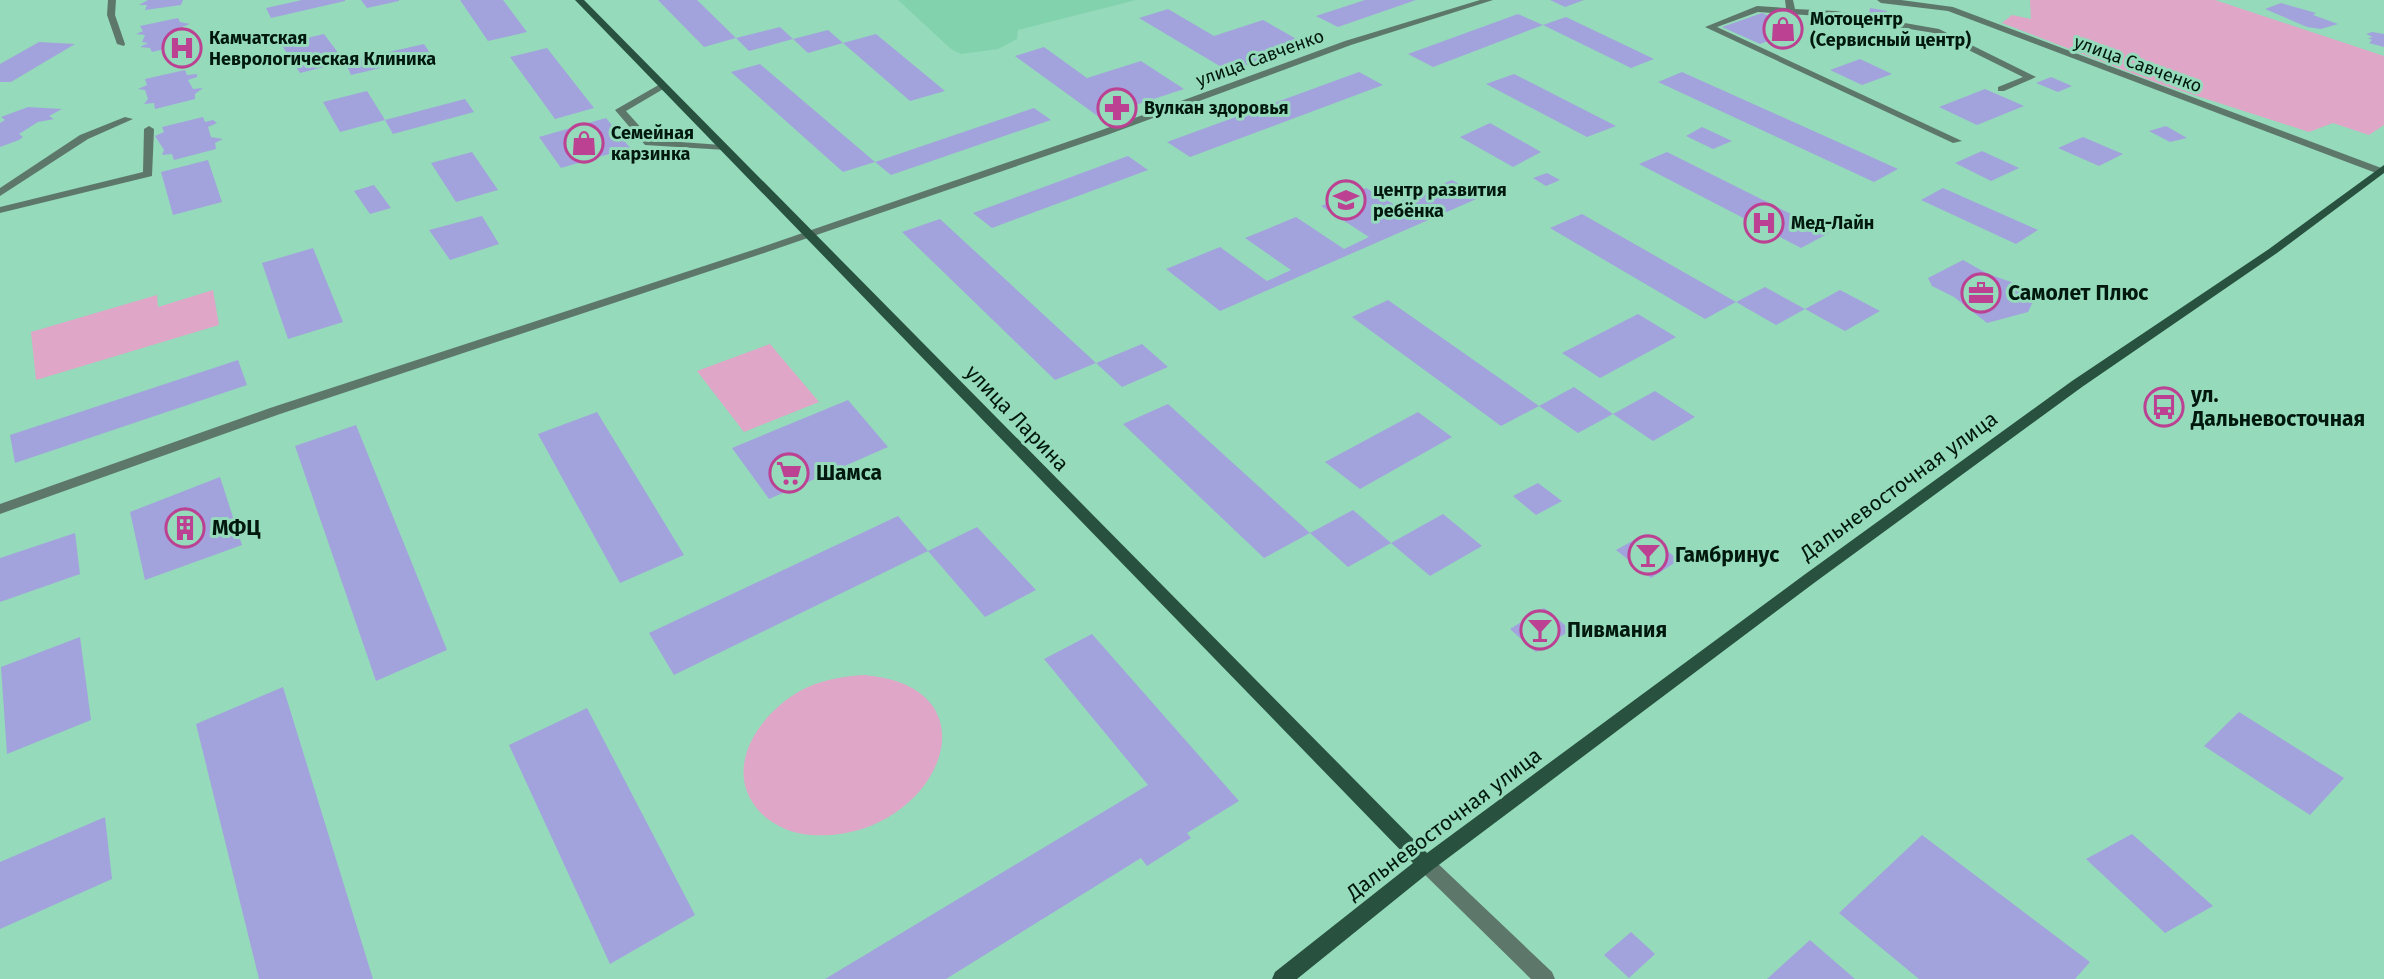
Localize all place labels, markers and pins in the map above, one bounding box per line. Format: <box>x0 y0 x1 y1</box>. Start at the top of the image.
shop icon: Мотоцентр (Сервисный центр) <box>1762 8 1804 50</box>
place label: Мотоцентр (Сервисный центр) <box>1810 8 1971 51</box>
hospital icon: Камчатская Неврологическая Клиника <box>161 27 203 69</box>
place label: Камчатская Неврологическая Клиника <box>209 27 436 70</box>
pharmacy icon: Вулкан здоровья <box>1096 87 1138 129</box>
place label: Вулкан здоровья <box>1144 97 1288 119</box>
shop icon: Семейная карзинка <box>563 122 605 164</box>
place label: Семейная карзинка <box>611 122 694 165</box>
school or university icon: центр развития ребёнка <box>1325 179 1367 221</box>
place label: центр развития ребёнка <box>1373 179 1507 222</box>
hospital icon: Мед-Лайн <box>1743 202 1785 244</box>
place label: Мед-Лайн <box>1791 212 1874 234</box>
office icon: Самолет Плюс <box>1960 272 2002 314</box>
place label: Самолет Плюс <box>2008 280 2148 306</box>
place label: ул. Дальневосточная <box>2190 382 2365 432</box>
bus stop icon: ул. Дальневосточная <box>2143 386 2185 428</box>
supermarket icon: Шамса <box>768 452 810 494</box>
place label: Шамса <box>816 460 882 486</box>
building icon: МФЦ <box>164 507 206 549</box>
place label: МФЦ <box>212 515 261 541</box>
bar icon: Гамбринус <box>1627 534 1669 576</box>
place label: Гамбринус <box>1675 542 1779 568</box>
bar icon: Пивмания <box>1519 609 1561 651</box>
place label: Пивмания <box>1567 617 1667 643</box>

